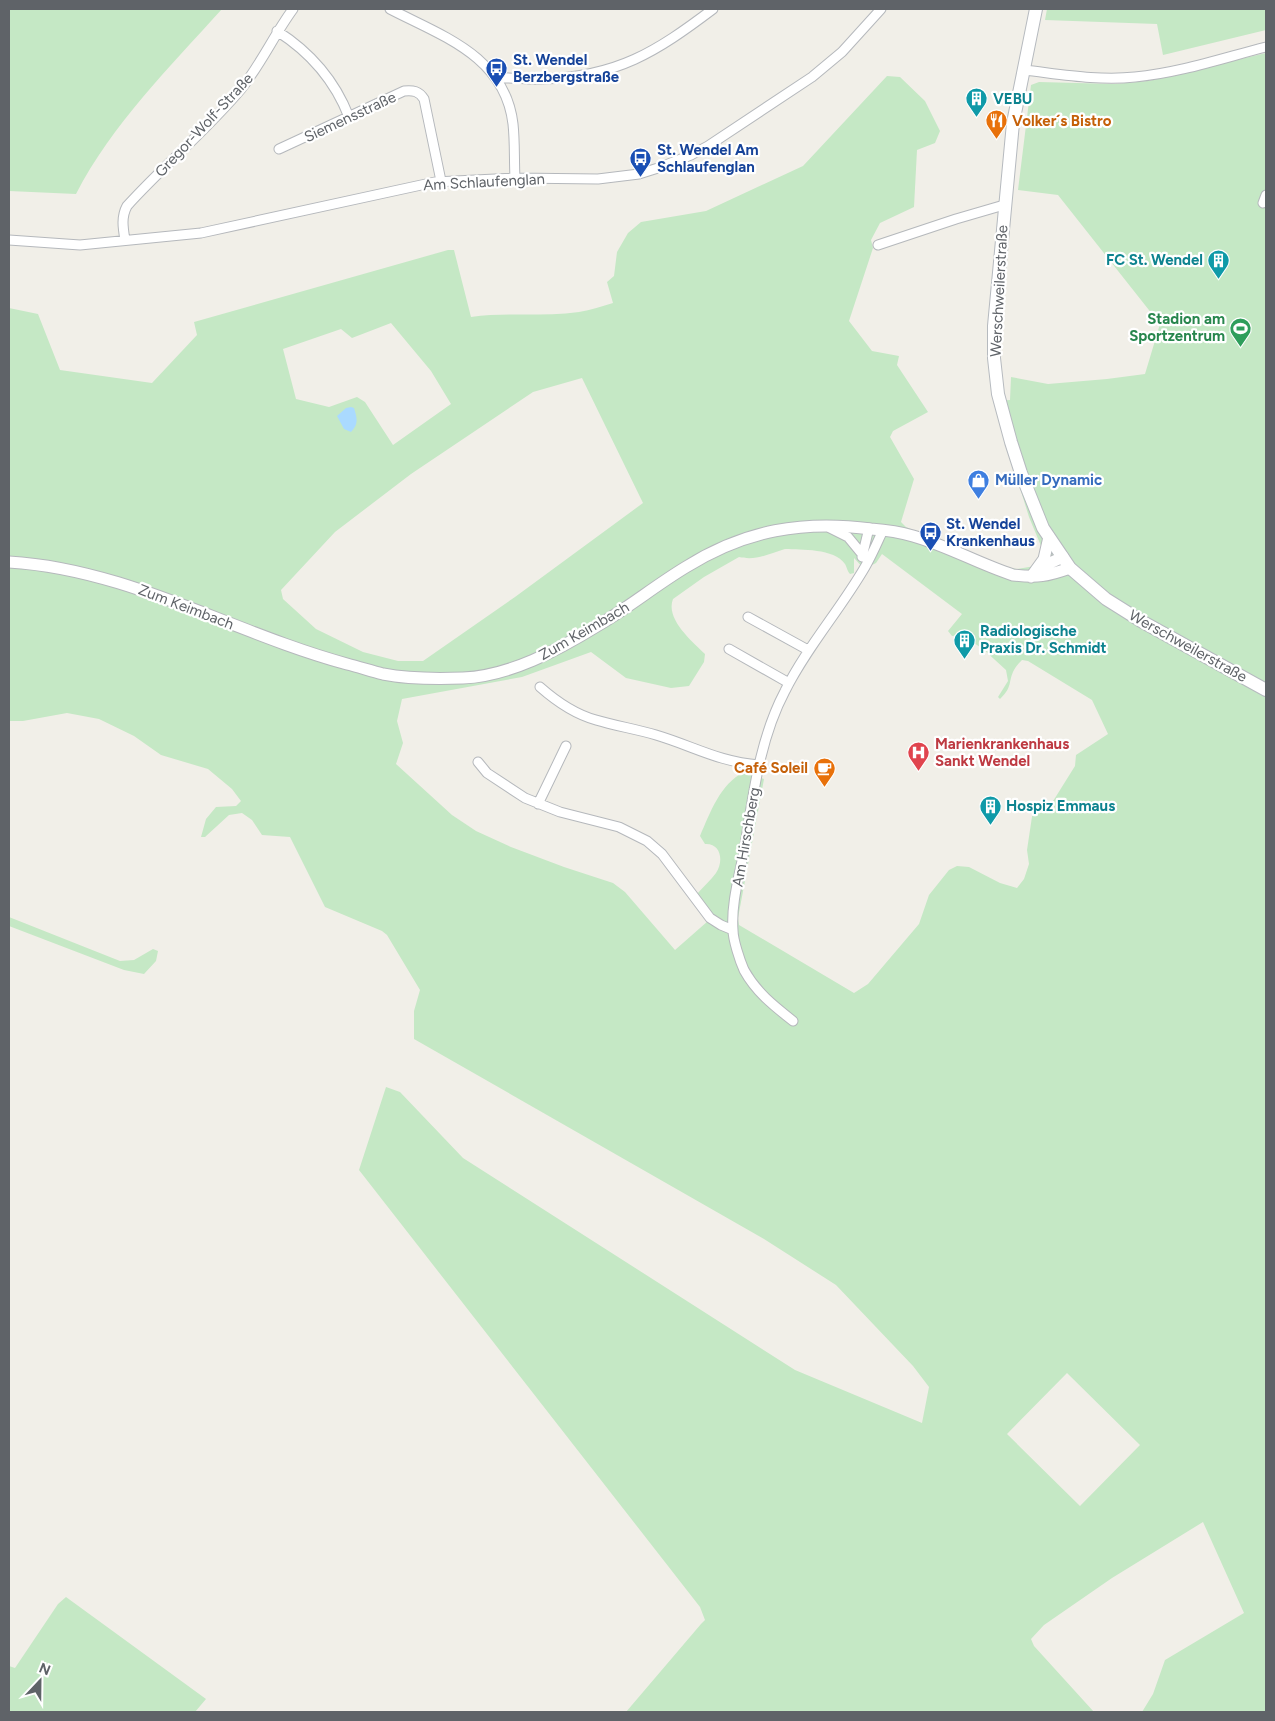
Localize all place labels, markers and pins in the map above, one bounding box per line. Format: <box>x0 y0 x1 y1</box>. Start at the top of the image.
place label: St. Wendel Berzbergstraße <box>513 51 620 86</box>
bus stop icon: St. Wendel Berzbergstraße <box>485 57 509 88</box>
building icon: VEBU <box>965 87 989 118</box>
place label: VEBU <box>993 90 1032 108</box>
restaurant icon: Volker´s Bistro <box>984 109 1008 140</box>
place label: Volker´s Bistro <box>1012 112 1112 130</box>
place label: St. Wendel Am Schlaufenglan <box>657 141 759 176</box>
bus stop icon: St. Wendel Am Schlaufenglan <box>629 147 653 178</box>
building icon: FC St. Wendel <box>1207 248 1231 279</box>
place label: FC St. Wendel <box>1106 251 1203 269</box>
place label: Stadion am Sportzentrum <box>1129 310 1225 345</box>
sports icon: Stadion am Sportzentrum <box>1229 316 1253 347</box>
shop icon: Müller Dynamic <box>967 468 991 499</box>
place label: Müller Dynamic <box>995 471 1102 489</box>
place label: St. Wendel Krankenhaus <box>946 515 1035 550</box>
bus stop icon: St. Wendel Krankenhaus <box>918 521 942 552</box>
place label: Radiologische Praxis Dr. Schmidt <box>980 622 1107 657</box>
building icon: Radiologische Praxis Dr. Schmidt <box>952 628 976 659</box>
place label: Marienkrankenhaus Sankt Wendel <box>935 735 1069 770</box>
hospital icon: Marienkrankenhaus Sankt Wendel <box>907 741 931 772</box>
cafe icon: Café Soleil <box>812 756 836 787</box>
place label: Café Soleil <box>734 759 808 777</box>
building icon: Hospiz Emmaus <box>978 794 1002 825</box>
place label: Hospiz Emmaus <box>1006 797 1115 815</box>

